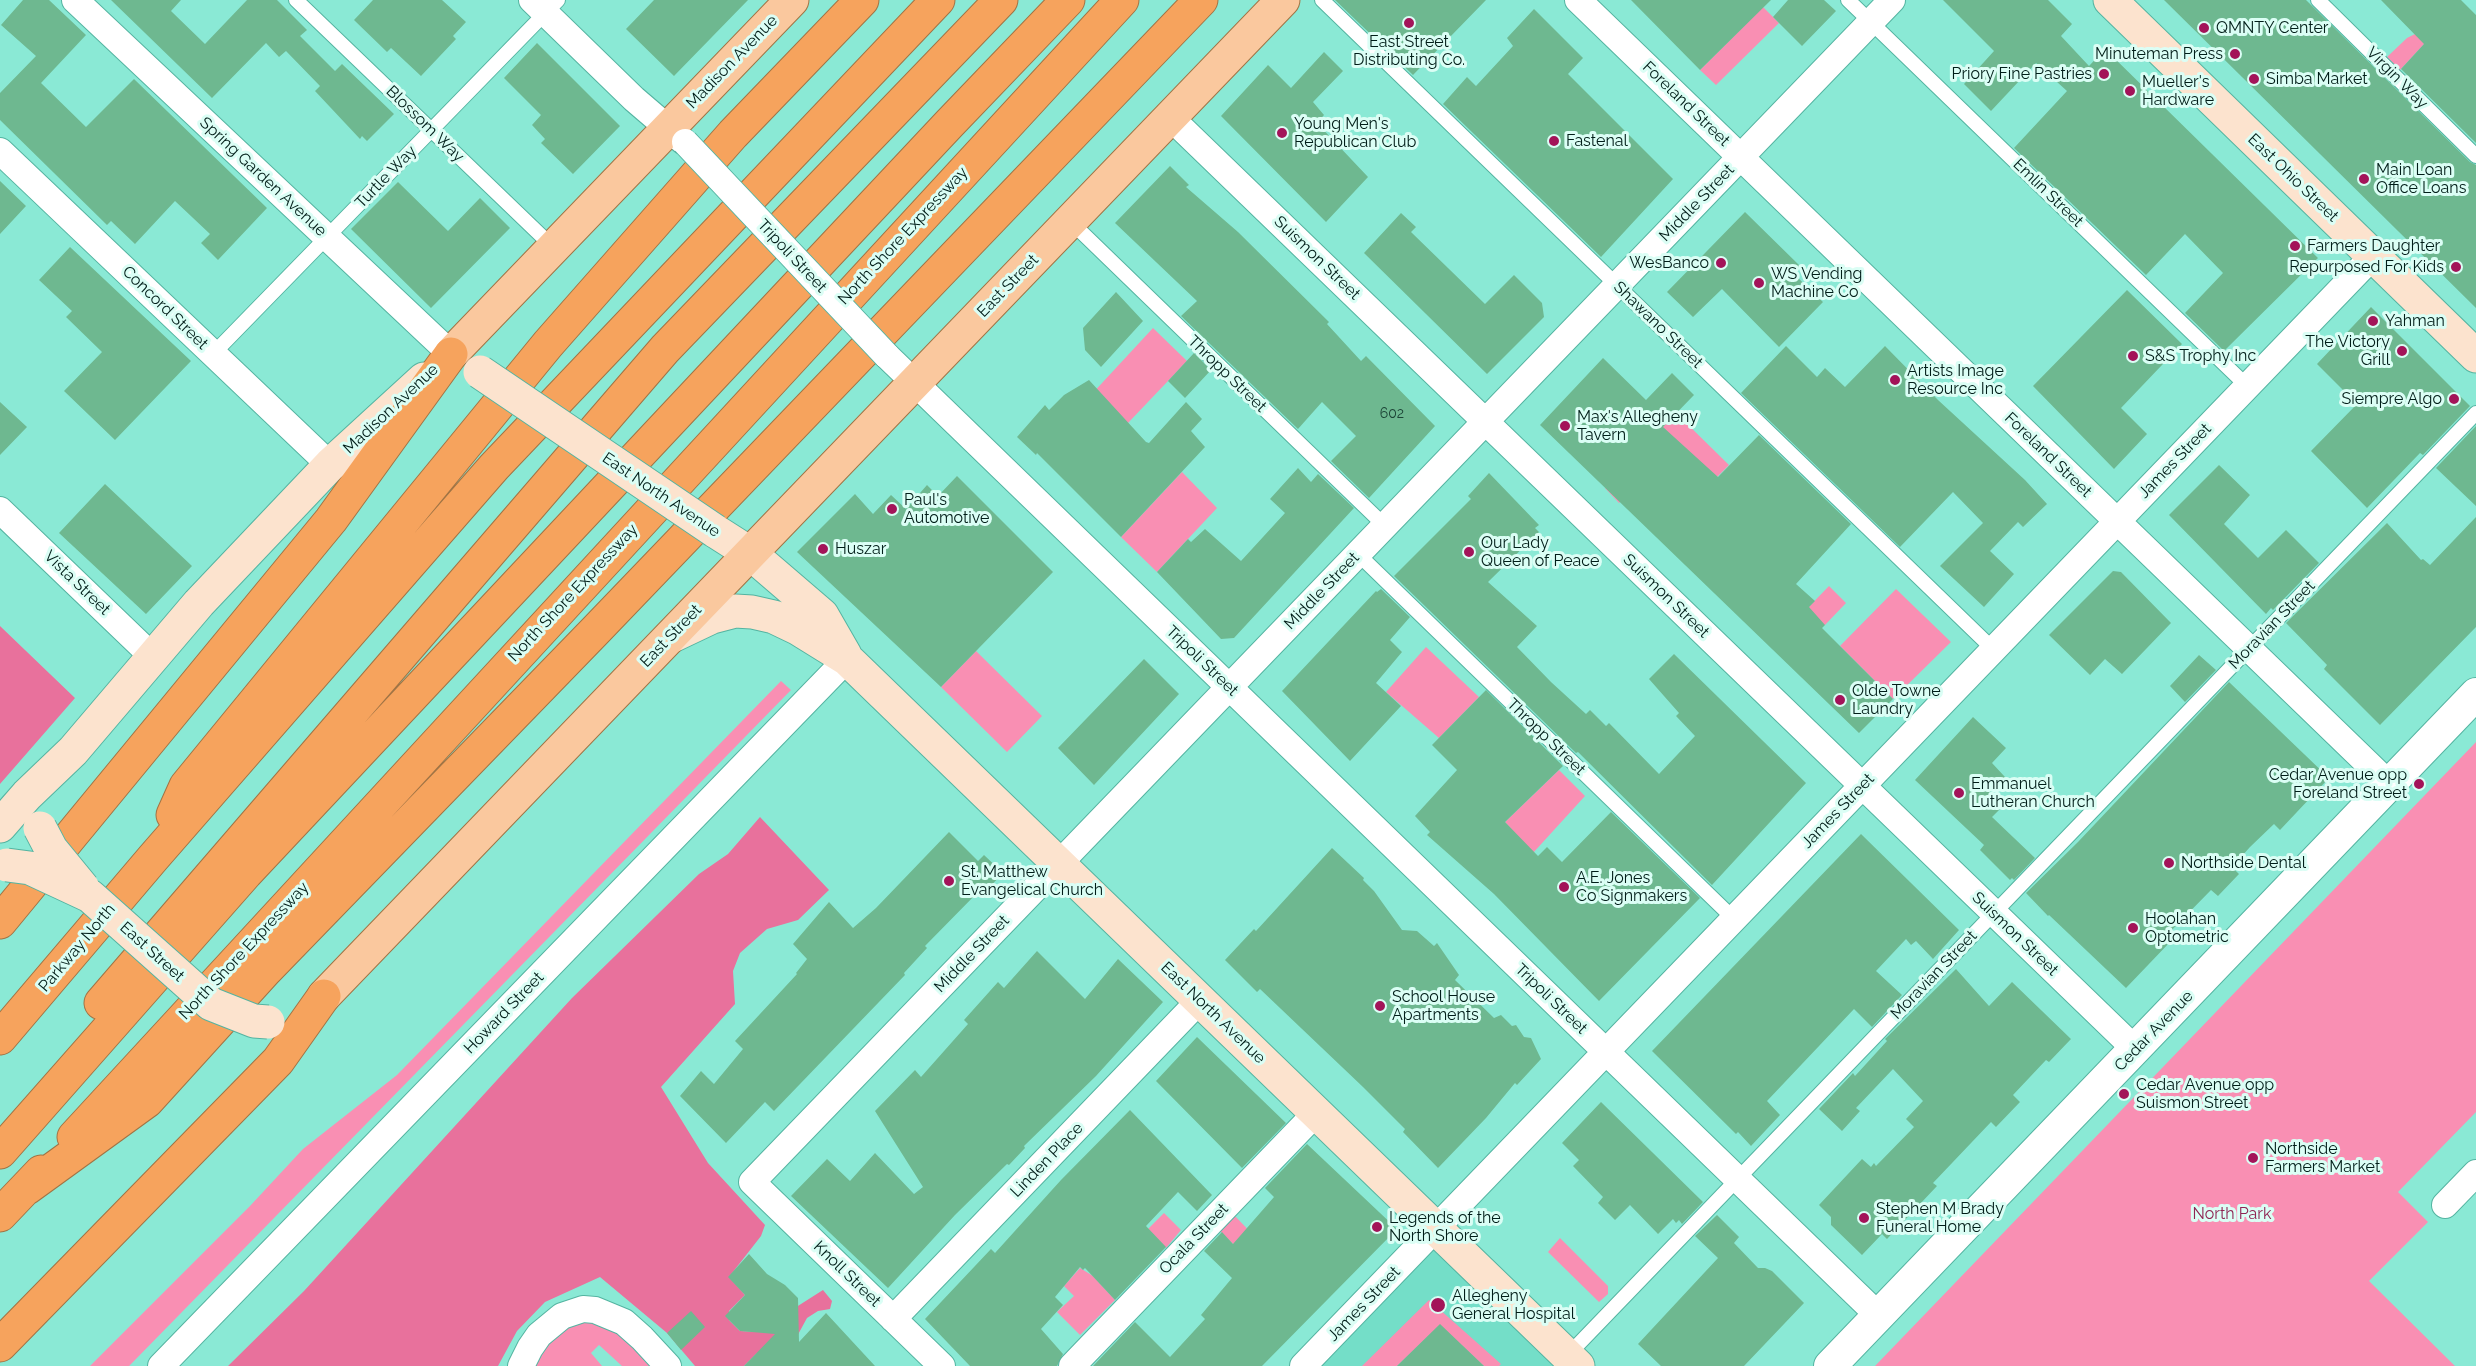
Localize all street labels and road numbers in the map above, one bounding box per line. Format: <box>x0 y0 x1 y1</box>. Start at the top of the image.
street label: Madison Avenue <box>682 11 782 113</box>
street label: Virgin Way <box>2362 43 2432 113</box>
street label: Foreland Street <box>1638 58 1734 150</box>
street label: Blossom Way <box>382 82 468 166</box>
street label: Spring Garden Avenue <box>196 113 330 241</box>
street label: East Ohio Street <box>2244 130 2342 226</box>
street label: Turtle Way <box>351 142 421 212</box>
street label: Emlin Street <box>2009 155 2087 231</box>
street label: Middle Street <box>1655 161 1739 245</box>
street label: North Shore Expressway <box>834 163 972 309</box>
street label: Suismon Street <box>1270 212 1364 304</box>
street label: Tripoli Street <box>753 215 831 297</box>
street label: East Street <box>973 251 1043 321</box>
street label: Concord Street <box>118 262 212 354</box>
street label: Shawano Street <box>1609 278 1707 372</box>
street label: Thropp Street <box>1184 332 1270 416</box>
street label: Madison Avenue <box>340 360 442 458</box>
street label: Foreland Street <box>2000 409 2096 501</box>
street label: James Street <box>2135 420 2215 502</box>
street label: East North Avenue <box>598 448 724 542</box>
street label: North Shore Expressway <box>504 520 642 666</box>
street label: Vista Street <box>40 547 114 619</box>
street label: Middle Street <box>1280 549 1364 633</box>
street label: Suismon Street <box>1619 550 1713 642</box>
street label: Moravian Street <box>2225 577 2319 673</box>
street label: East Street <box>636 601 706 671</box>
street label: Tripoli Street <box>1162 622 1242 700</box>
street label: Thropp Street <box>1503 695 1589 779</box>
street label: James Street <box>1798 770 1878 852</box>
street label: North Shore Expressway <box>175 878 313 1024</box>
street label: Suismon Street <box>1968 888 2062 980</box>
street label: Parkway North <box>35 900 119 996</box>
street label: Middle Street <box>930 912 1014 996</box>
street label: East Street <box>116 918 188 986</box>
street label: Moravian Street <box>1887 927 1981 1023</box>
street label: East North Avenue <box>1157 958 1269 1068</box>
street label: Tripoli Street <box>1511 960 1591 1038</box>
street label: Howard Street <box>460 968 548 1058</box>
street label: Cedar Avenue <box>2111 987 2197 1075</box>
street label: Linden Place <box>1007 1119 1087 1201</box>
street label: Ocala Street <box>1155 1200 1233 1278</box>
street label: Knoll Street <box>809 1237 885 1311</box>
street label: James Street <box>1324 1263 1404 1345</box>

